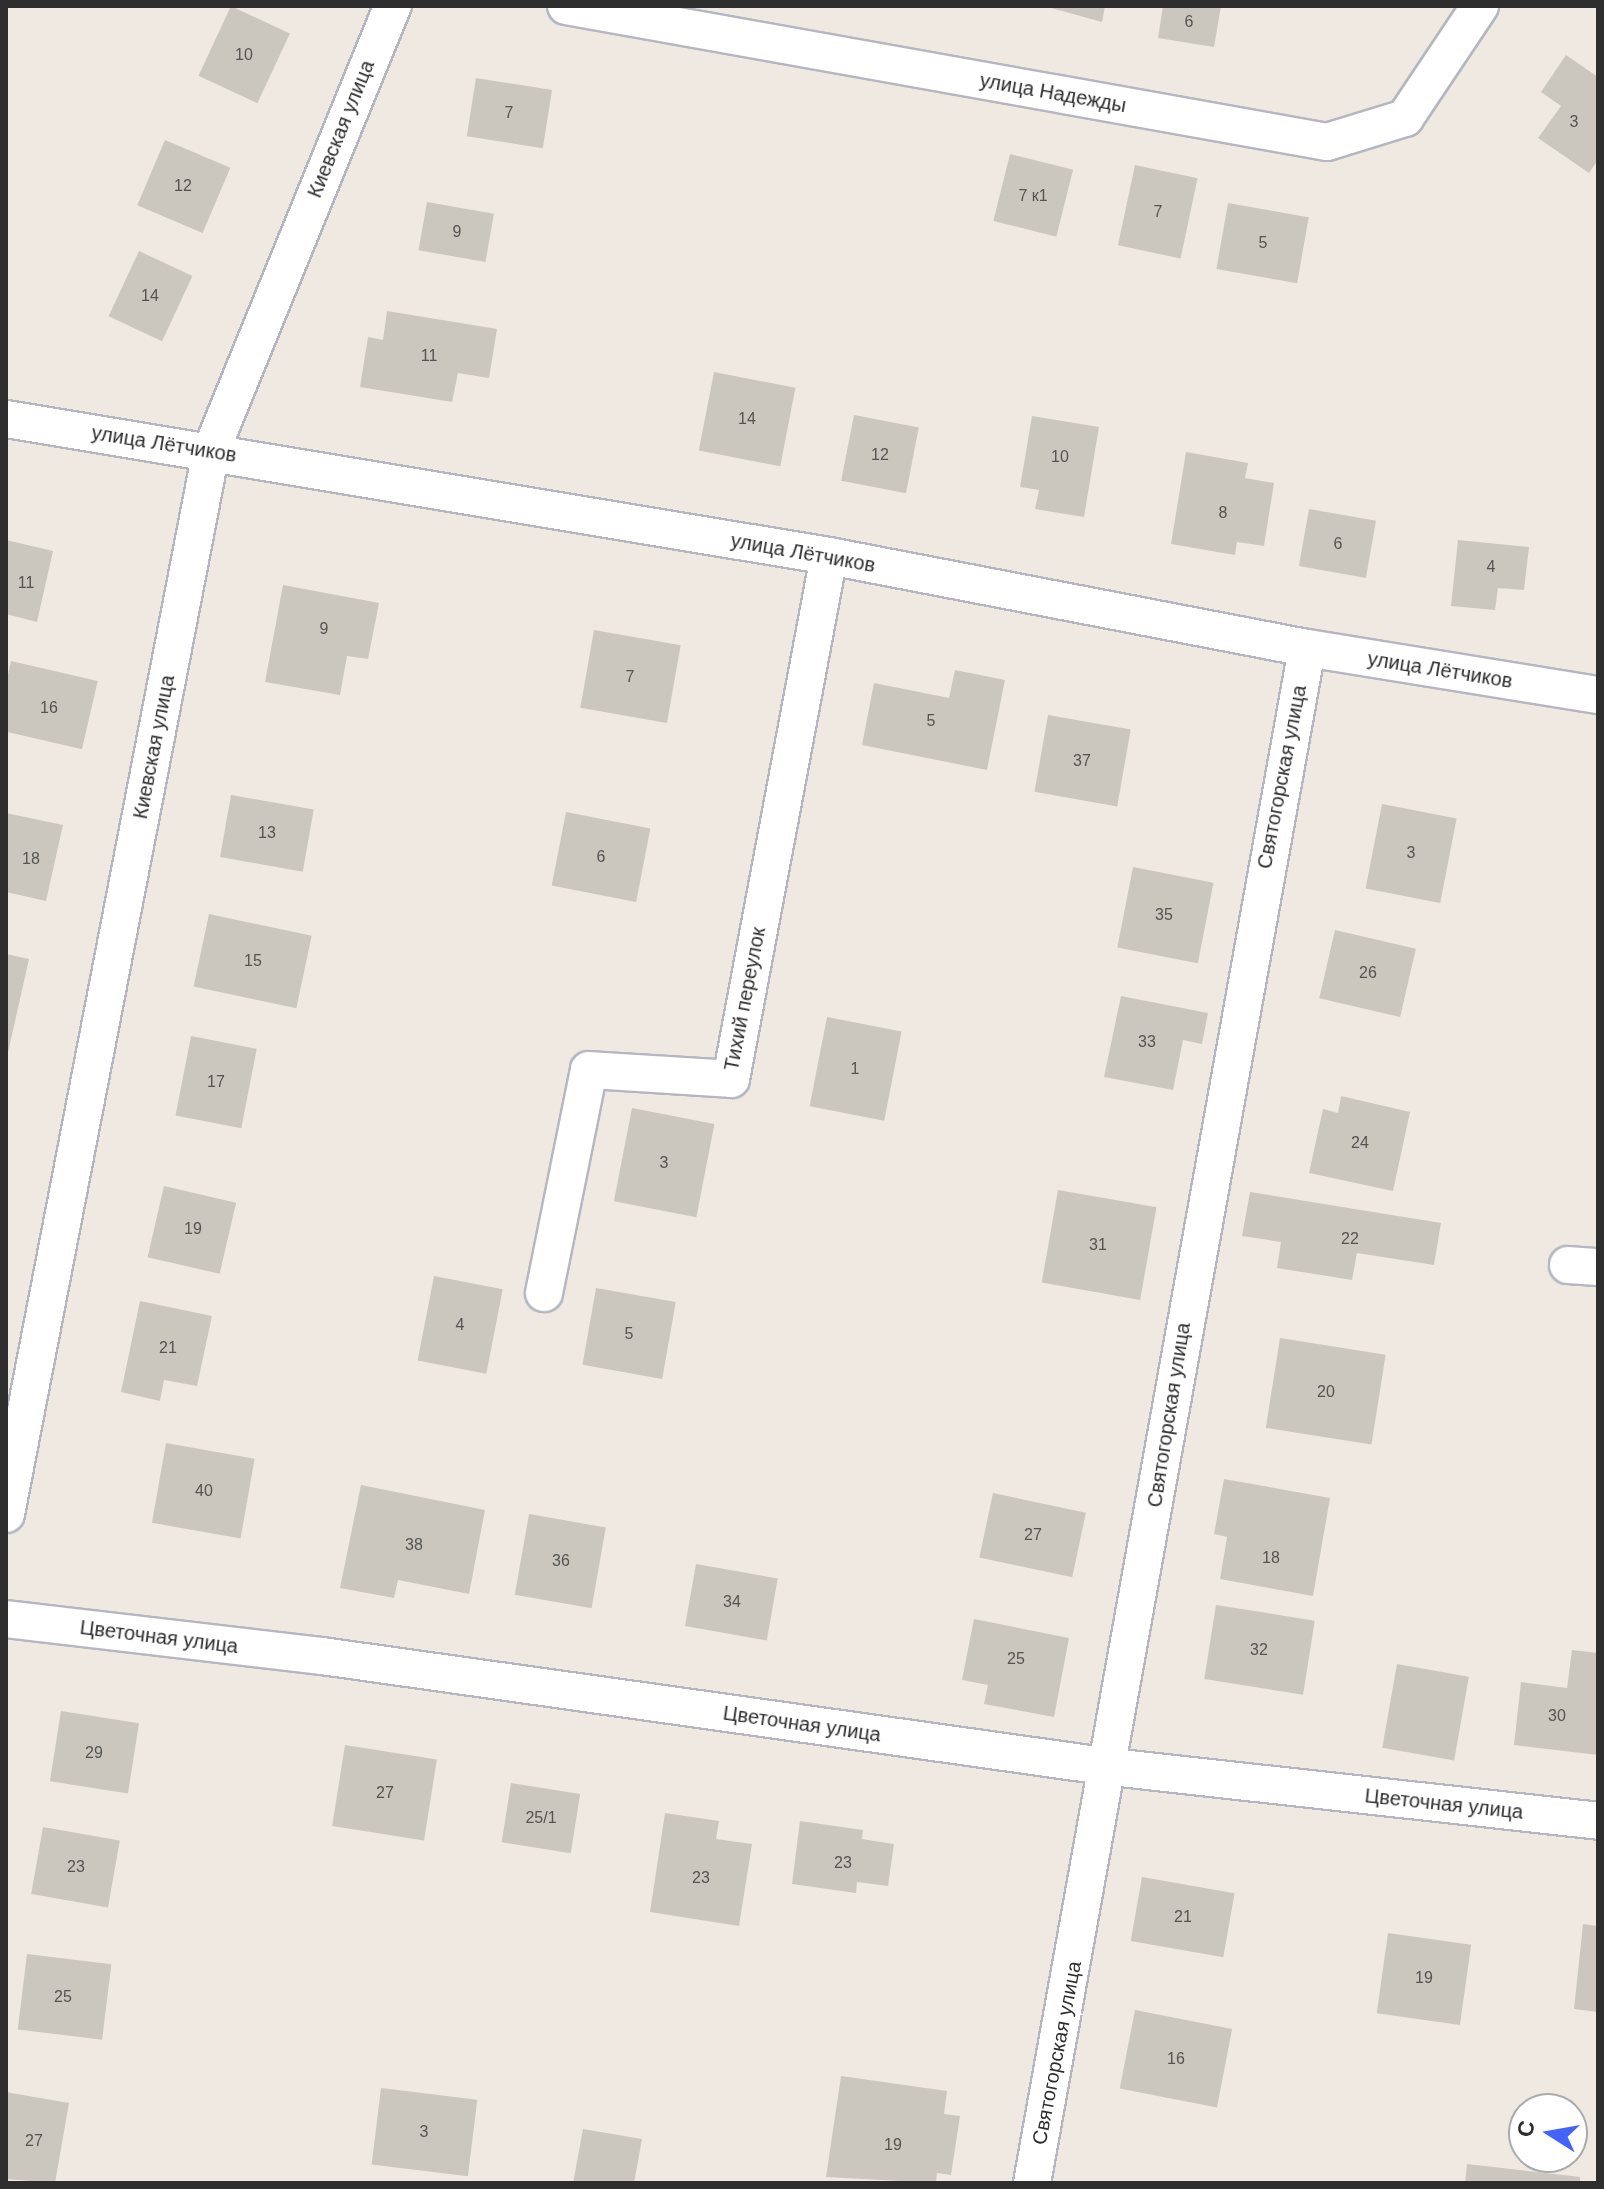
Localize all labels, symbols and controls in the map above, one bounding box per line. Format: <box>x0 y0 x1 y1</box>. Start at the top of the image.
house number: 6 <box>1185 12 1193 32</box>
house number: 10 <box>235 45 253 65</box>
street label: Киевская улица <box>303 57 379 201</box>
street label: улица Надежды <box>978 68 1128 118</box>
house number: 7 <box>505 103 513 123</box>
house number: 3 <box>1570 112 1578 132</box>
house number: 12 <box>174 176 192 196</box>
house number: 7 к1 <box>1018 186 1048 206</box>
house number: 7 <box>1154 202 1162 222</box>
house number: 9 <box>453 222 461 242</box>
house number: 5 <box>1259 233 1267 253</box>
house number: 14 <box>141 286 159 306</box>
house number: 11 <box>421 346 437 366</box>
house number: 14 <box>738 409 756 429</box>
street label: улица Лётчиков <box>90 421 238 467</box>
house number: 12 <box>871 445 889 465</box>
house number: 10 <box>1051 447 1069 467</box>
house number: 8 <box>1219 503 1227 523</box>
street label: улица Лётчиков <box>729 528 877 578</box>
house number: 6 <box>1334 534 1342 554</box>
house number: 4 <box>1487 557 1495 577</box>
house number: 11 <box>18 573 34 593</box>
house number: 9 <box>320 619 328 639</box>
street label: улица Лётчиков <box>1366 647 1514 693</box>
house number: 7 <box>626 667 634 687</box>
street label: Киевская улица <box>128 673 180 821</box>
street label: Святогорская улица <box>1252 683 1312 871</box>
house number: 16 <box>40 698 58 718</box>
house number: 5 <box>927 711 935 731</box>
house number: 37 <box>1073 751 1091 771</box>
house number: 13 <box>258 823 276 843</box>
house number: 3 <box>1407 843 1415 863</box>
house number: 6 <box>597 847 605 867</box>
house number: 18 <box>22 849 40 869</box>
house number: 35 <box>1155 905 1173 925</box>
street label: Тихий переулок <box>719 925 771 1073</box>
house number: 15 <box>244 951 262 971</box>
house number: 26 <box>1359 963 1377 983</box>
house number: 33 <box>1138 1032 1156 1052</box>
house number: 1 <box>851 1059 859 1079</box>
house number: 17 <box>207 1072 225 1092</box>
house number: 24 <box>1351 1133 1369 1153</box>
house number: 3 <box>660 1153 668 1173</box>
house number: 19 <box>184 1219 202 1239</box>
house number: 22 <box>1341 1229 1359 1249</box>
house number: 31 <box>1089 1235 1107 1255</box>
house number: 4 <box>456 1315 464 1335</box>
street label: Святогорская улица <box>1143 1321 1195 1509</box>
house number: 5 <box>625 1324 633 1344</box>
house number: 21 <box>159 1338 177 1358</box>
house number: 20 <box>1317 1382 1335 1402</box>
house number: 40 <box>195 1481 213 1501</box>
house number: 27 <box>1024 1525 1042 1545</box>
house number: 38 <box>405 1535 423 1555</box>
house number: 18 <box>1262 1548 1280 1568</box>
house number: 36 <box>552 1551 570 1571</box>
house number: 34 <box>723 1592 741 1612</box>
street label: Цветочная улица <box>79 1615 239 1659</box>
house number: 32 <box>1250 1640 1268 1660</box>
house number: 25 <box>1007 1649 1025 1669</box>
street label: Цветочная улица <box>721 1701 883 1747</box>
house number: 30 <box>1548 1706 1566 1726</box>
house number: 29 <box>85 1743 103 1763</box>
house number: 27 <box>376 1783 394 1803</box>
street label: Цветочная улица <box>1364 1784 1524 1824</box>
house number: 25/1 <box>525 1808 557 1828</box>
house number: 23 <box>834 1853 852 1873</box>
house number: 23 <box>67 1857 85 1877</box>
house number: 23 <box>692 1868 710 1888</box>
house number: 21 <box>1174 1907 1192 1927</box>
street label: Святогорская улица <box>1027 1959 1087 2147</box>
house number: 19 <box>1415 1968 1433 1988</box>
house number: 25 <box>54 1987 72 2007</box>
house number: 16 <box>1167 2049 1185 2069</box>
north arrow <box>1508 2093 1588 2173</box>
text: С <box>1512 2119 1540 2139</box>
house number: 3 <box>420 2122 428 2142</box>
house number: 27 <box>25 2131 43 2151</box>
house number: 19 <box>884 2135 902 2155</box>

